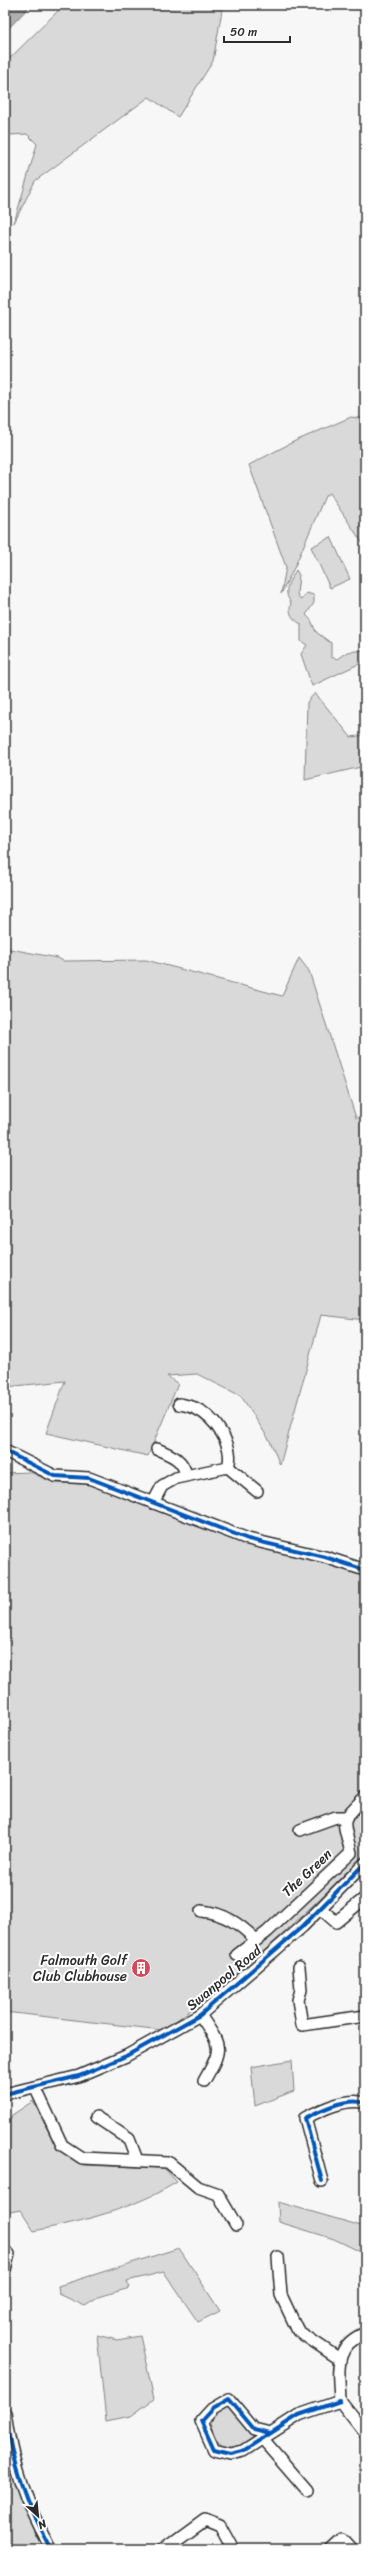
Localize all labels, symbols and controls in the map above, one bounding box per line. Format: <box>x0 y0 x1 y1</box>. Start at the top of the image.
scale bar <box>224 18 290 44</box>
text: 50 m <box>230 21 257 43</box>
street label: The Green <box>276 1842 338 1903</box>
street label: Swanpool Road <box>181 1938 269 2017</box>
place label: Falmouth Golf Club Clubhouse <box>33 1948 129 1989</box>
building icon: Falmouth Golf Club Clubhouse <box>130 1957 152 1979</box>
north arrow <box>18 2496 58 2536</box>
text: N <box>34 2514 51 2535</box>

